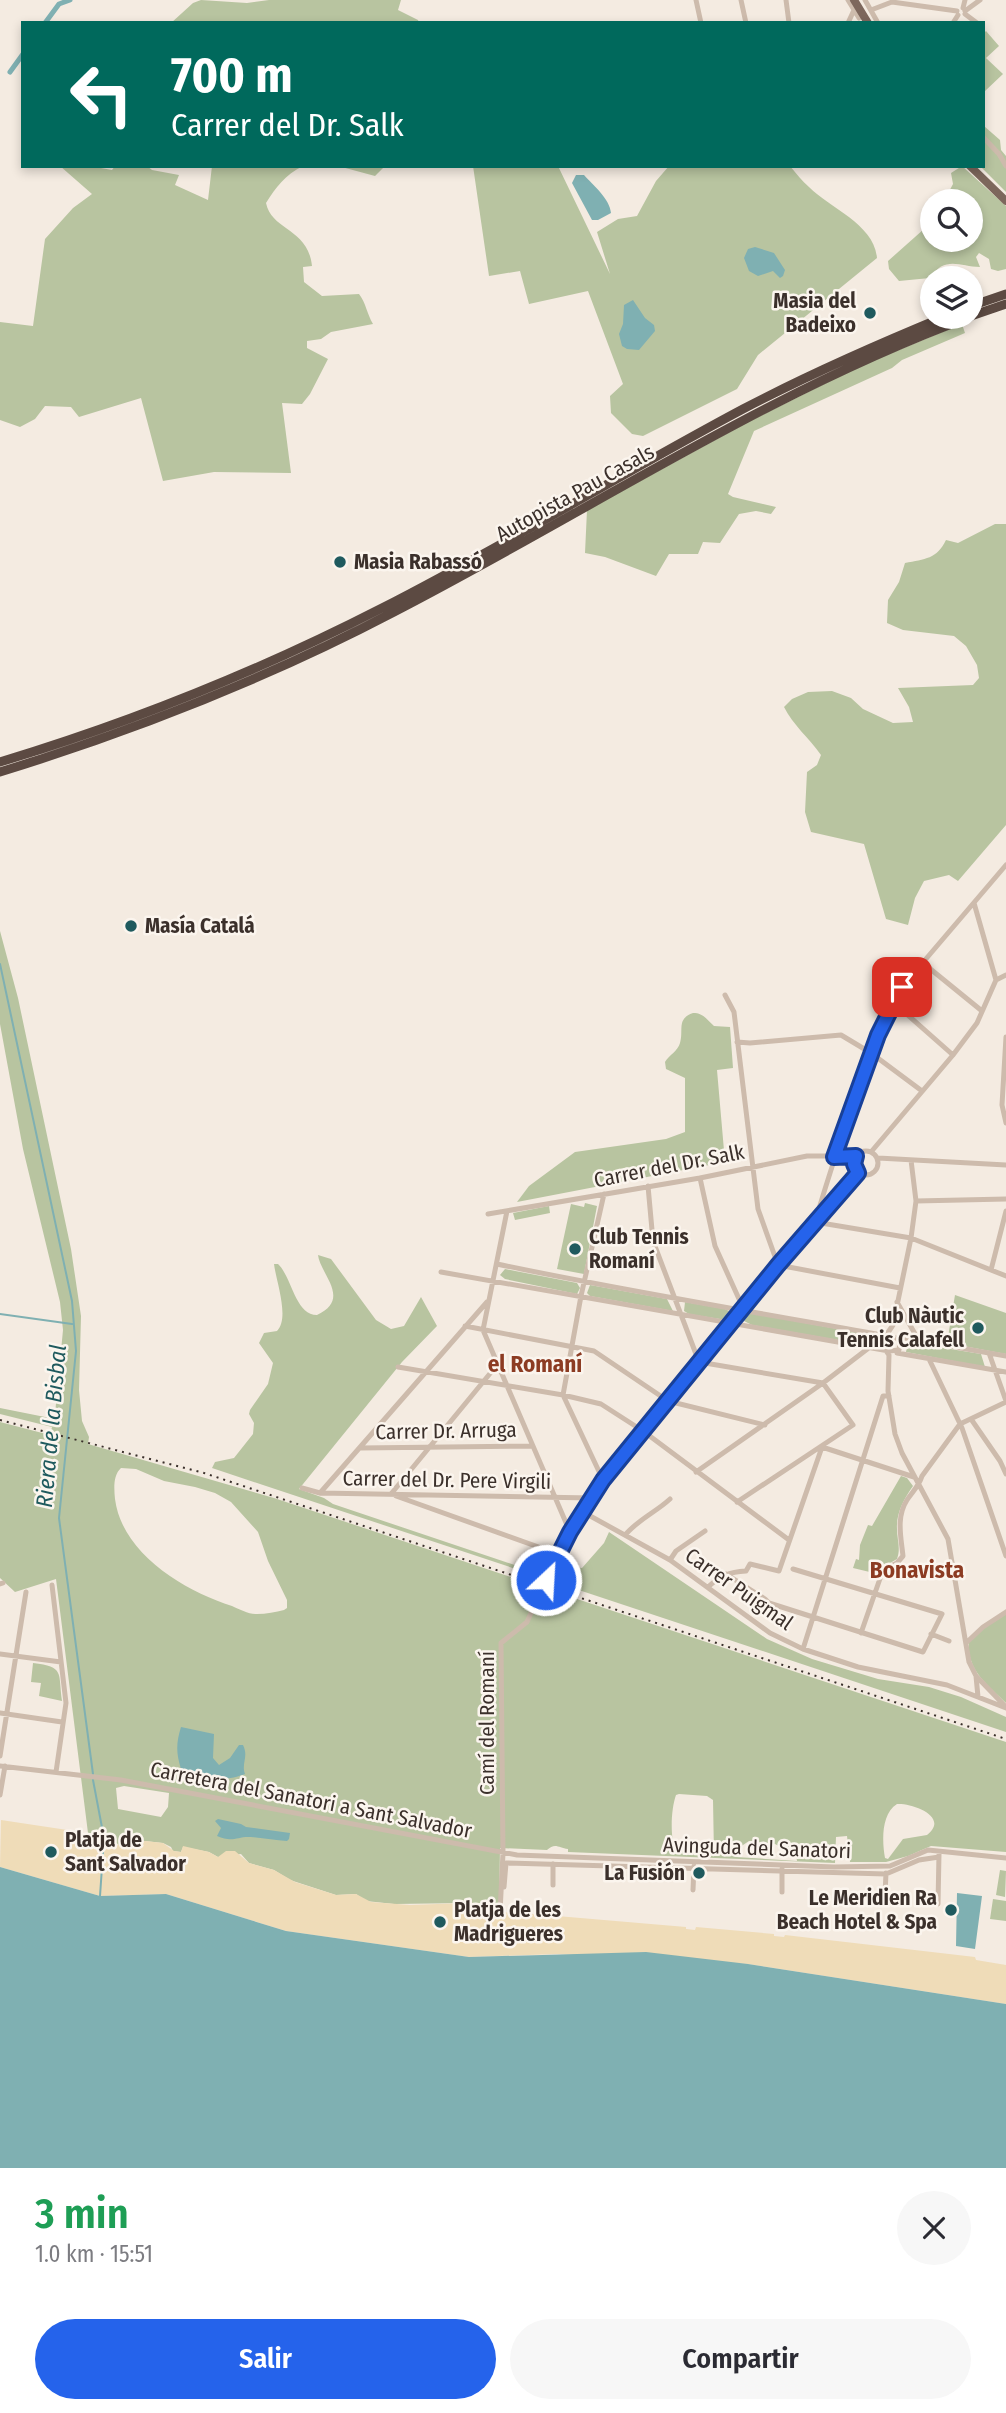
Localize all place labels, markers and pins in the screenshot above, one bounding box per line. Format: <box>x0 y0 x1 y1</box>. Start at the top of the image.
place label: Masia del Badeixo <box>773 288 856 338</box>
marker: Masia del Badeixo <box>862 305 878 321</box>
place label: Masia Rabassó <box>354 549 482 575</box>
marker: Masia Rabassó <box>332 554 348 570</box>
place label: Masía Catalá <box>145 913 255 939</box>
marker: Masía Catalá <box>123 918 139 934</box>
pin <box>872 957 932 1017</box>
place label: Club Tennis Romaní <box>589 1224 689 1274</box>
marker: Club Tennis Romaní <box>567 1241 583 1257</box>
place label: Club Nàutic Tennis Calafell <box>837 1303 965 1353</box>
marker: Club Nàutic Tennis Calafell <box>970 1320 986 1336</box>
place label: Platja de Sant Salvador <box>65 1827 186 1877</box>
marker: Platja de Sant Salvador <box>43 1844 59 1860</box>
place label: La Fusión <box>604 1860 685 1886</box>
marker: La Fusión <box>691 1865 707 1881</box>
place label: Le Meridien Ra Beach Hotel & Spa <box>777 1885 937 1935</box>
place label: Platja de les Madrigueres <box>454 1897 563 1947</box>
marker: Le Meridien Ra Beach Hotel & Spa <box>943 1902 959 1918</box>
marker: Platja de les Madrigueres <box>432 1914 448 1930</box>

